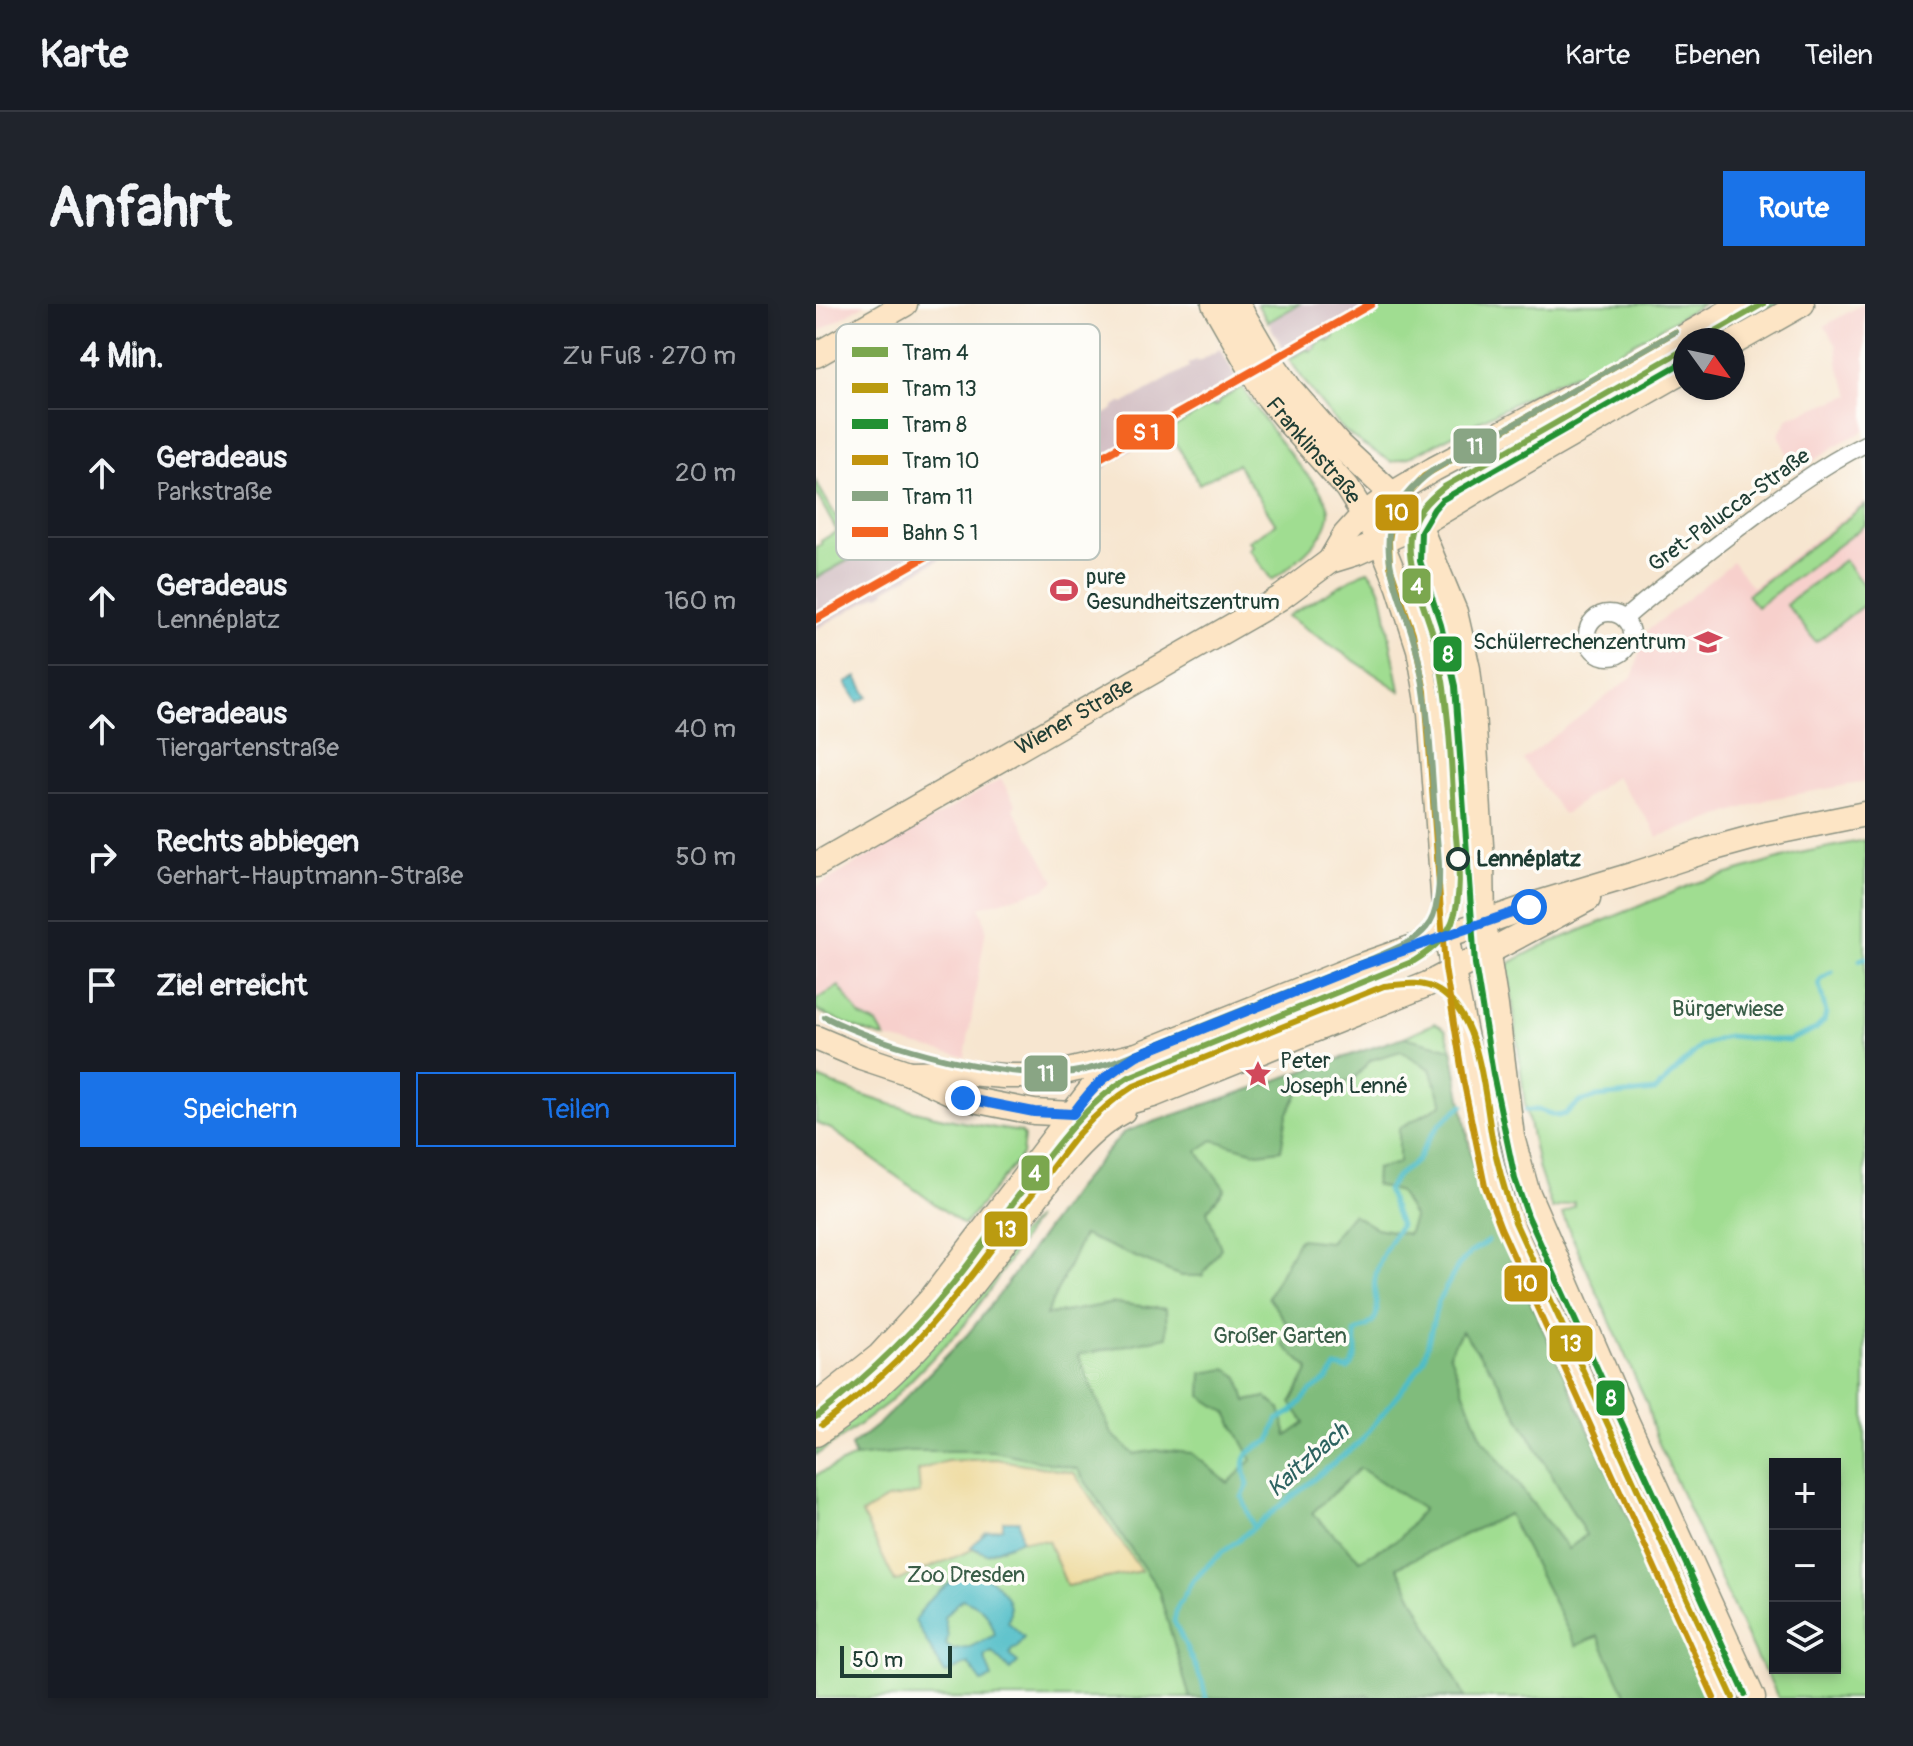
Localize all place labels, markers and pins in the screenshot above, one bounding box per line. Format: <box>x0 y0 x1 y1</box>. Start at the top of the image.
place label: pure Gesundheitszentrum <box>1086 563 1280 616</box>
sports icon: pure Gesundheitszentrum <box>1049 575 1079 605</box>
school or university icon: Schülerrechenzentrum <box>1693 627 1723 657</box>
place label: Schülerrechenzentrum <box>1473 628 1686 656</box>
place label: Lennéplatz <box>1476 845 1581 873</box>
marker: Lennéplatz <box>1447 848 1469 870</box>
place label: Peter Joseph Lenné <box>1280 1047 1408 1100</box>
place icon: Peter Joseph Lenné <box>1243 1059 1273 1089</box>

